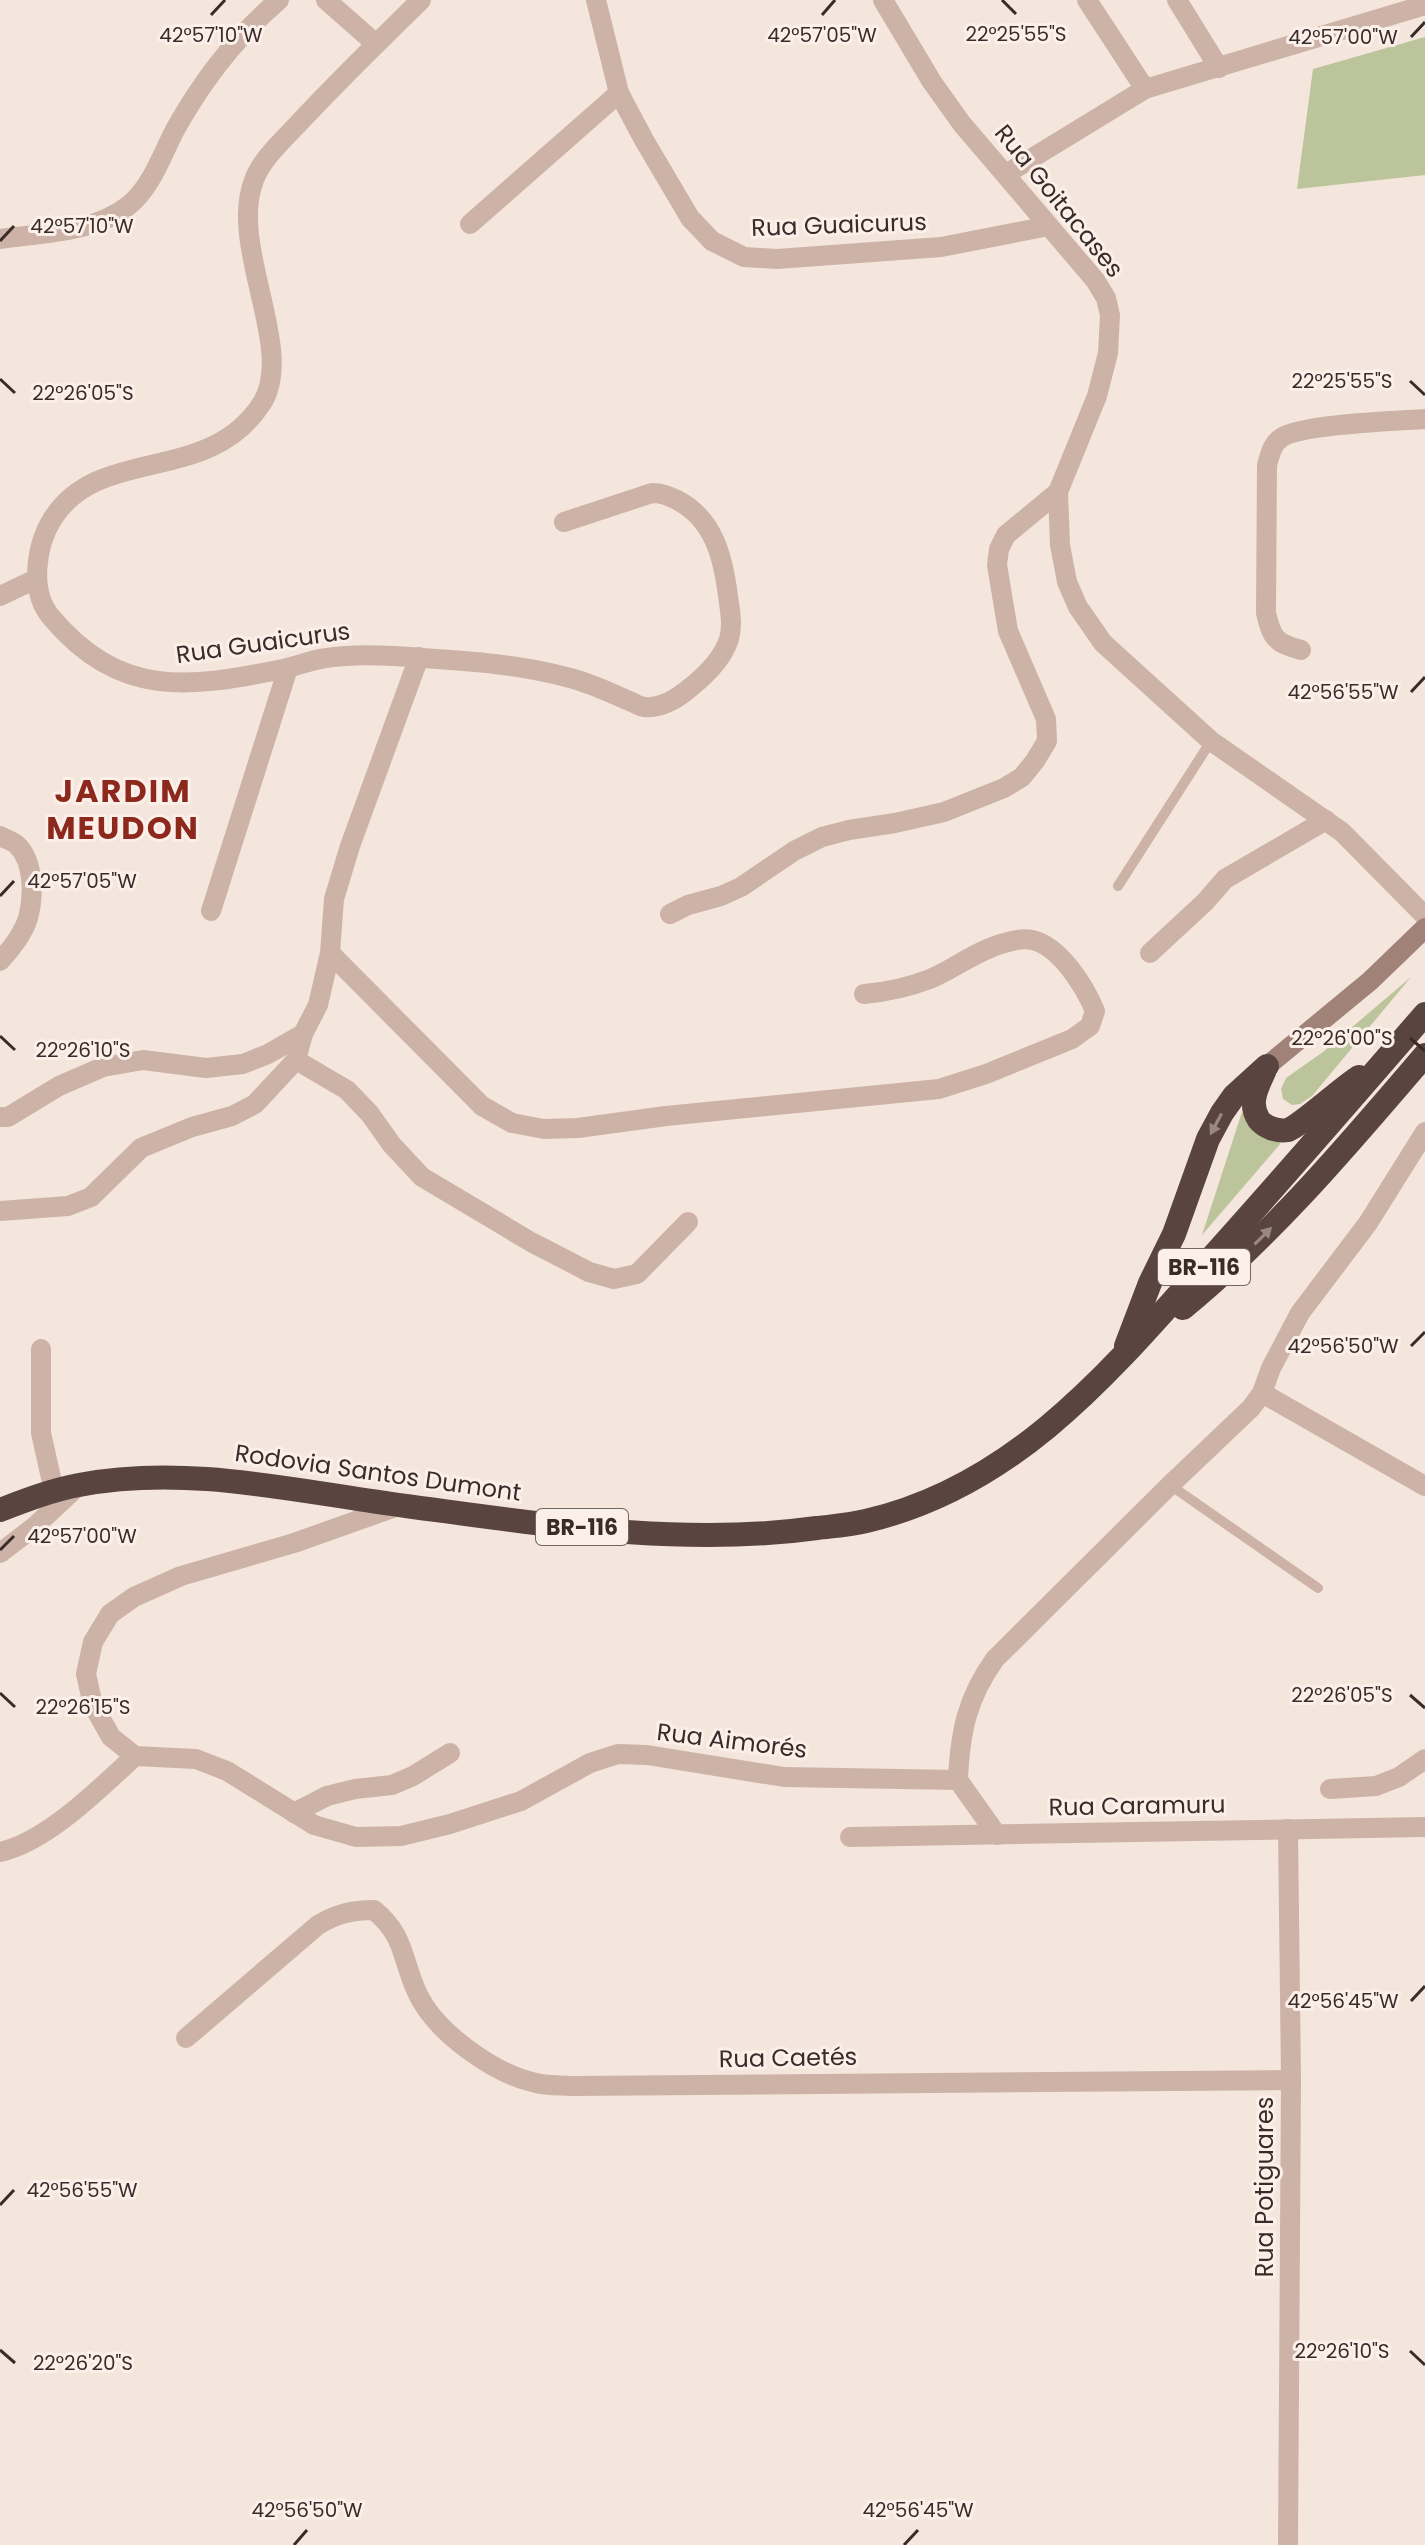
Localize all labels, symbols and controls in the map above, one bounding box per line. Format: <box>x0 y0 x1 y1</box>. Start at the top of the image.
text: 22°25'55"S <box>965 20 1067 48</box>
text: 42°57'10"W <box>159 21 263 49</box>
text: 42°57'05"W <box>767 21 877 49</box>
text: 42°57'00"W <box>1288 23 1398 51</box>
street label: Rua Goitacases <box>987 117 1131 284</box>
street label: Rua Guaicurus <box>751 205 927 244</box>
text: 42°57'10"W <box>30 212 134 240</box>
text: 22°25'55"S <box>1291 367 1393 395</box>
text: 22°26'05"S <box>32 379 134 407</box>
street label: Rua Guaicurus <box>174 614 352 671</box>
text: 42°56'55"W <box>1287 678 1399 706</box>
district label: JARDIM MEUDON <box>46 768 200 850</box>
text: 42°57'05"W <box>27 867 137 895</box>
text: 22°26'00"S <box>1291 1024 1393 1052</box>
text: 22°26'10"S <box>35 1036 131 1064</box>
one-way arrow <box>1209 1113 1222 1136</box>
one-way arrow <box>1254 1227 1273 1246</box>
road number: BR-116 <box>1158 1249 1250 1285</box>
text: 42°56'50"W <box>1287 1332 1399 1360</box>
street label: Rodovia Santos Dumont <box>233 1436 523 1509</box>
road number: BR-116 <box>536 1509 628 1545</box>
text: 42°57'00"W <box>27 1522 137 1550</box>
text: 22°26'05"S <box>1291 1681 1393 1709</box>
text: 22°26'15"S <box>35 1693 131 1721</box>
street label: Rua Aimorés <box>655 1715 809 1766</box>
street label: Rua Caramuru <box>1048 1787 1226 1824</box>
text: 42°56'45"W <box>1287 1987 1399 2015</box>
street label: Rua Caetés <box>719 2040 857 2075</box>
street label: Rua Potiguares <box>1248 2097 1281 2277</box>
text: 42°56'55"W <box>26 2176 138 2204</box>
text: 22°26'10"S <box>1294 2337 1390 2365</box>
text: 22°26'20"S <box>33 2349 133 2377</box>
text: 42°56'50"W <box>251 2496 363 2524</box>
text: 42°56'45"W <box>862 2496 974 2524</box>

